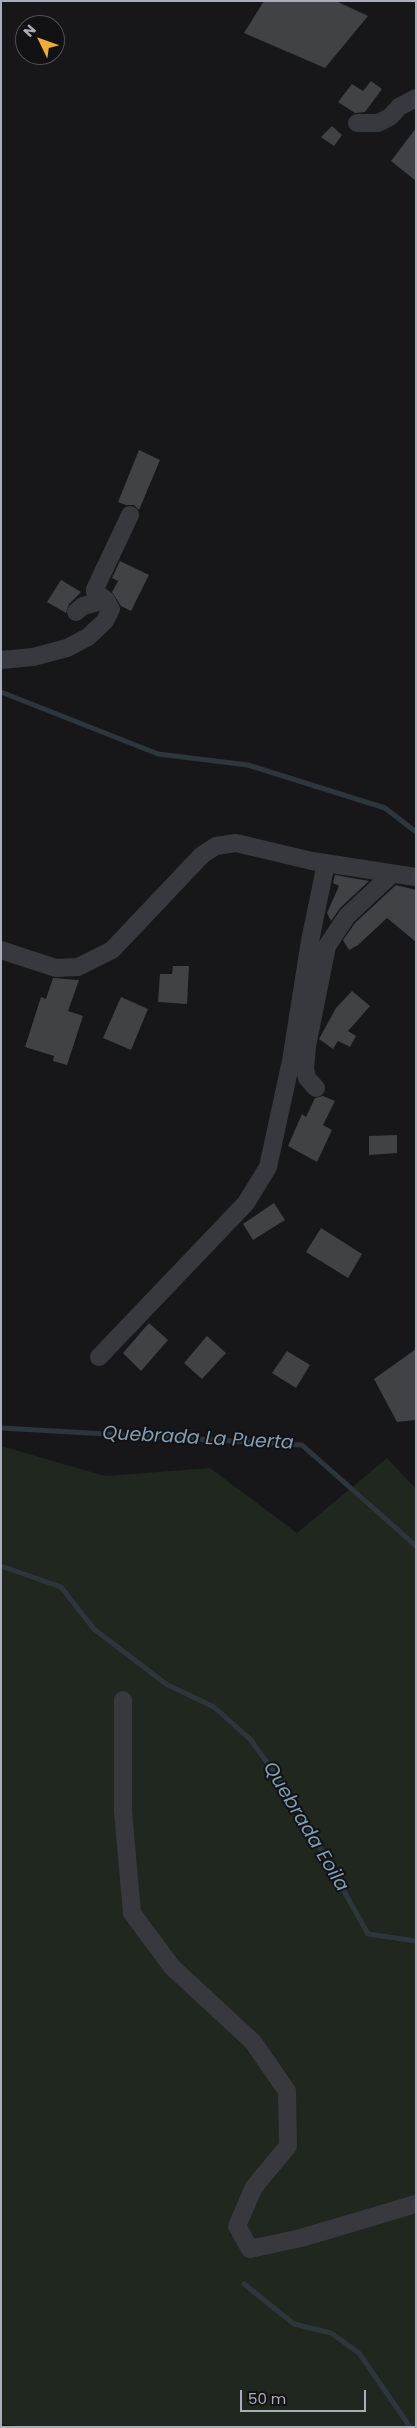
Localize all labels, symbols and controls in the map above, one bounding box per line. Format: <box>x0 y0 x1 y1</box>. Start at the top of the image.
north arrow <box>15 15 65 65</box>
text: N <box>19 20 41 41</box>
water label: Quebrada La Puerta <box>102 1423 294 1455</box>
water label: Quebrada Eoila <box>257 1758 353 1896</box>
scale bar <box>242 2380 368 2412</box>
text: 50 m <box>248 2388 286 2409</box>

